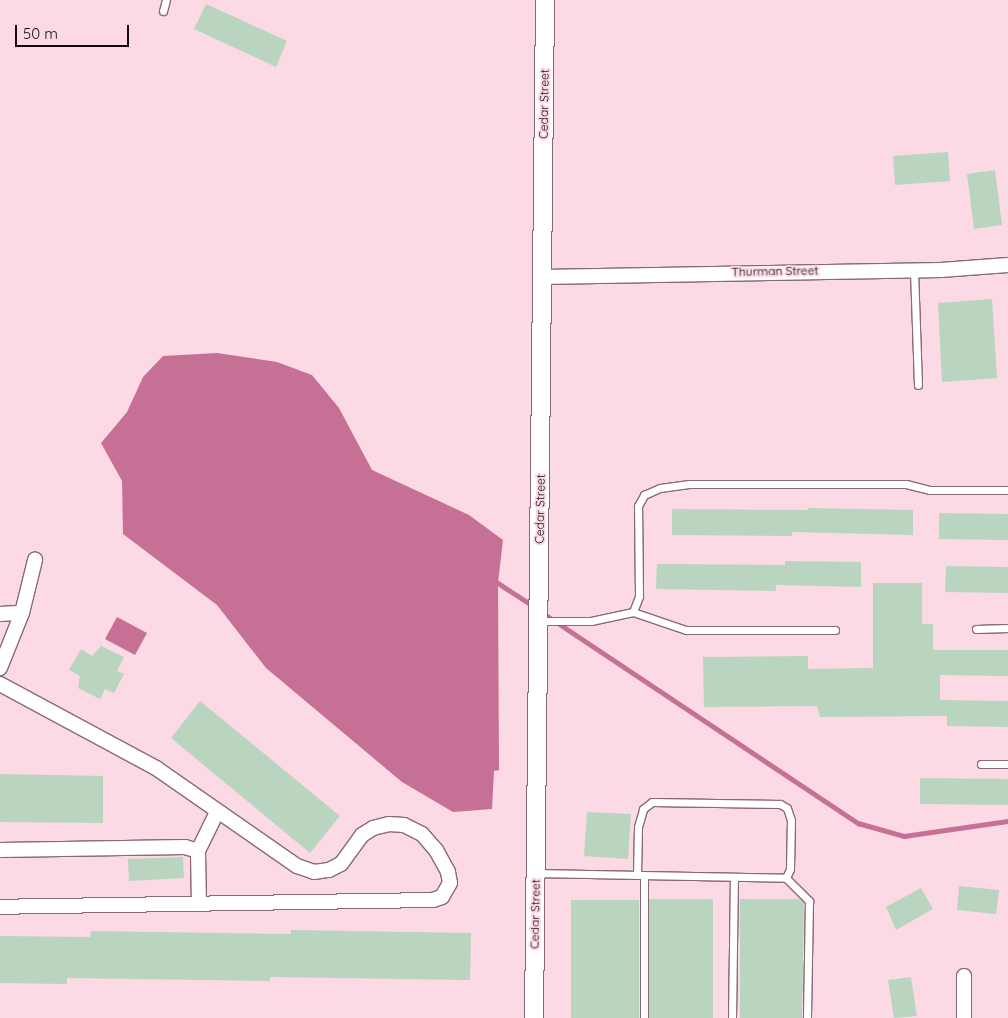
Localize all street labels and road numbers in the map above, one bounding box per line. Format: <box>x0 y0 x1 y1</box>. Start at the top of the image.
street label: Cedar Street <box>536 69 552 139</box>
street label: Thurman Street <box>732 263 818 279</box>
street label: Cedar Street <box>532 474 548 544</box>
street label: Cedar Street <box>527 879 543 949</box>

